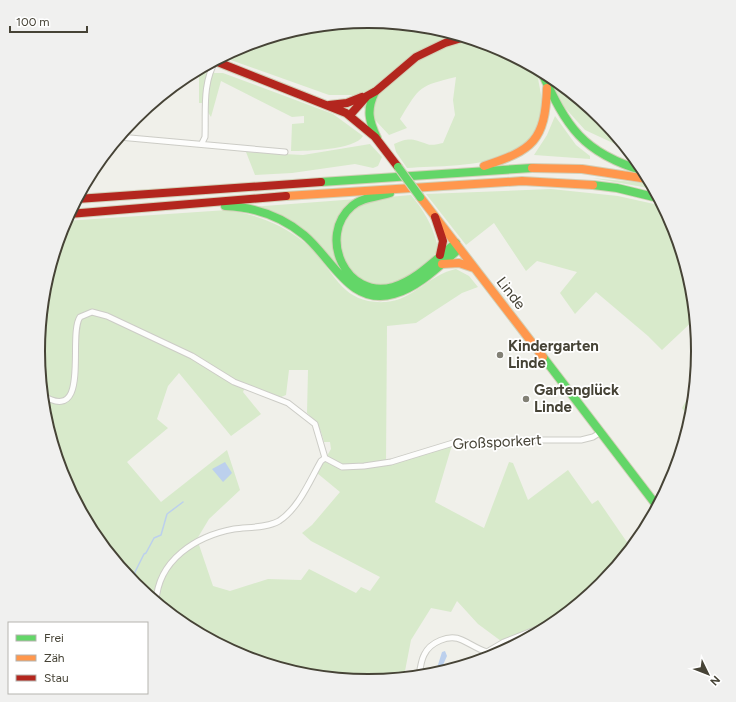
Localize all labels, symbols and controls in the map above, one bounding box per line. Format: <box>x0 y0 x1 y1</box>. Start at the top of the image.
scale bar <box>10 8 87 34</box>
text: 100 m <box>16 15 50 29</box>
street label: Linde <box>493 273 529 313</box>
place label: Kindergarten Linde <box>508 337 599 372</box>
marker: Kindergarten Linde <box>495 350 505 360</box>
place label: Gartenglück Linde <box>534 381 619 416</box>
marker: Gartenglück Linde <box>521 394 531 404</box>
street label: Großsporkert <box>452 431 542 453</box>
legend <box>8 622 148 694</box>
text: Frei <box>44 631 64 645</box>
text: Zäh <box>44 651 65 665</box>
north arrow <box>688 654 728 694</box>
text: Stau <box>44 671 69 685</box>
text: N <box>707 673 723 688</box>

